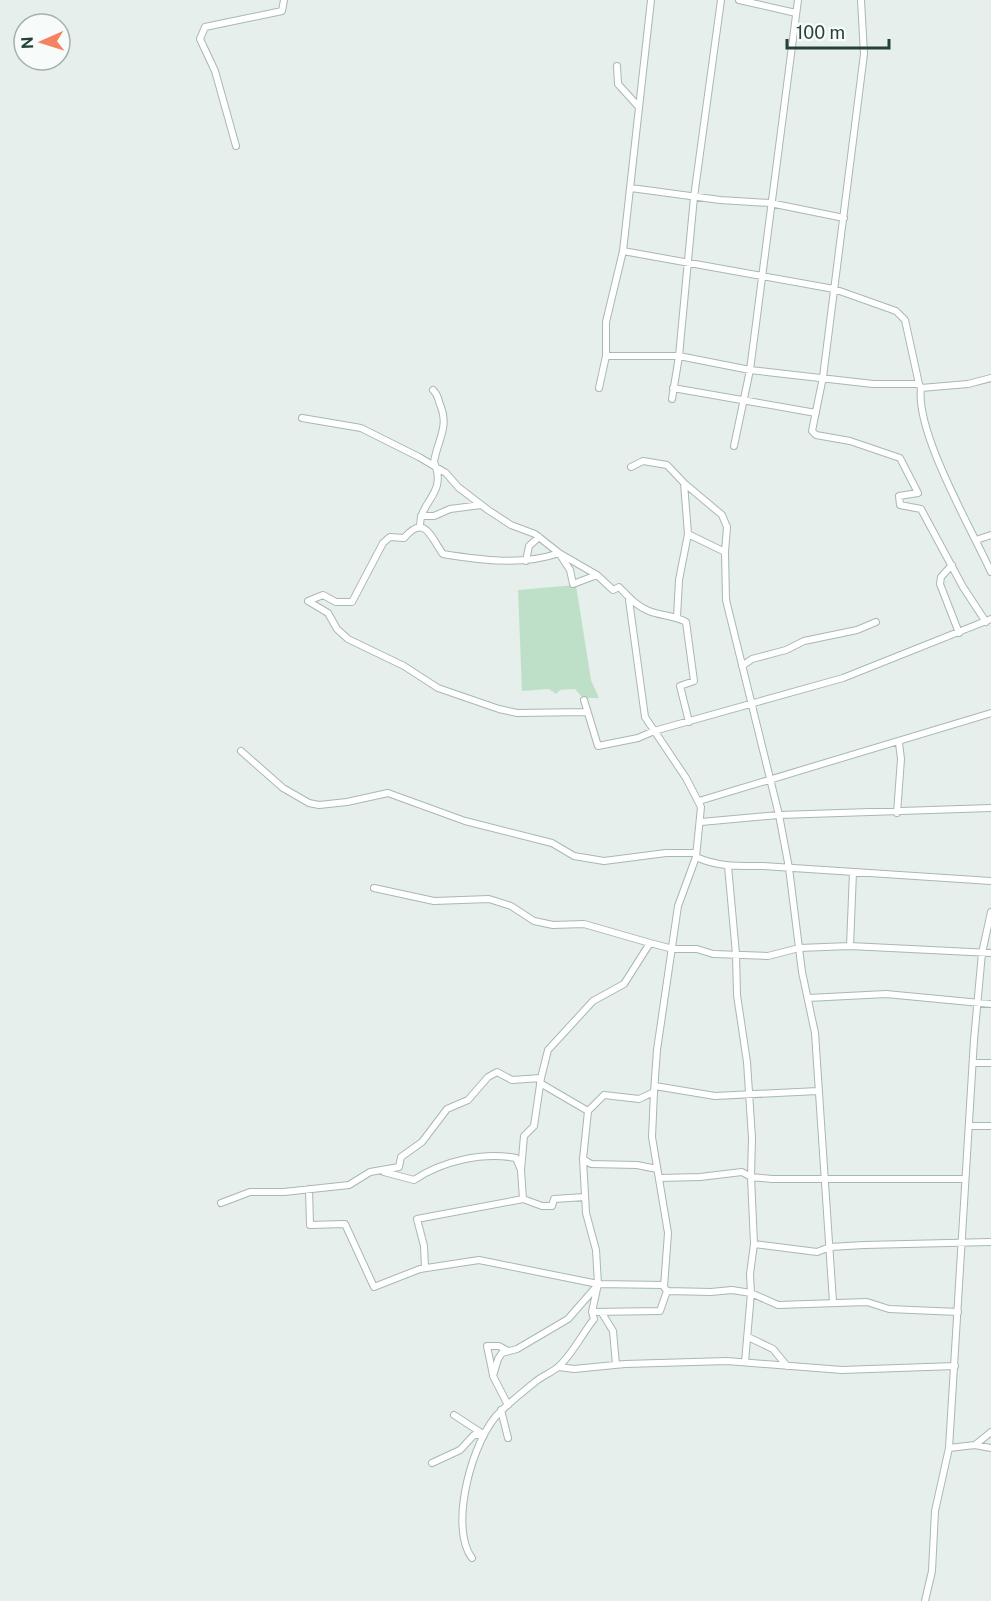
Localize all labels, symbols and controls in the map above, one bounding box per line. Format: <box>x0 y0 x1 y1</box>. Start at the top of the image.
north arrow <box>12 12 72 72</box>
scale bar <box>787 12 889 50</box>
text: 100 m <box>796 22 845 43</box>
text: N <box>18 36 37 50</box>

